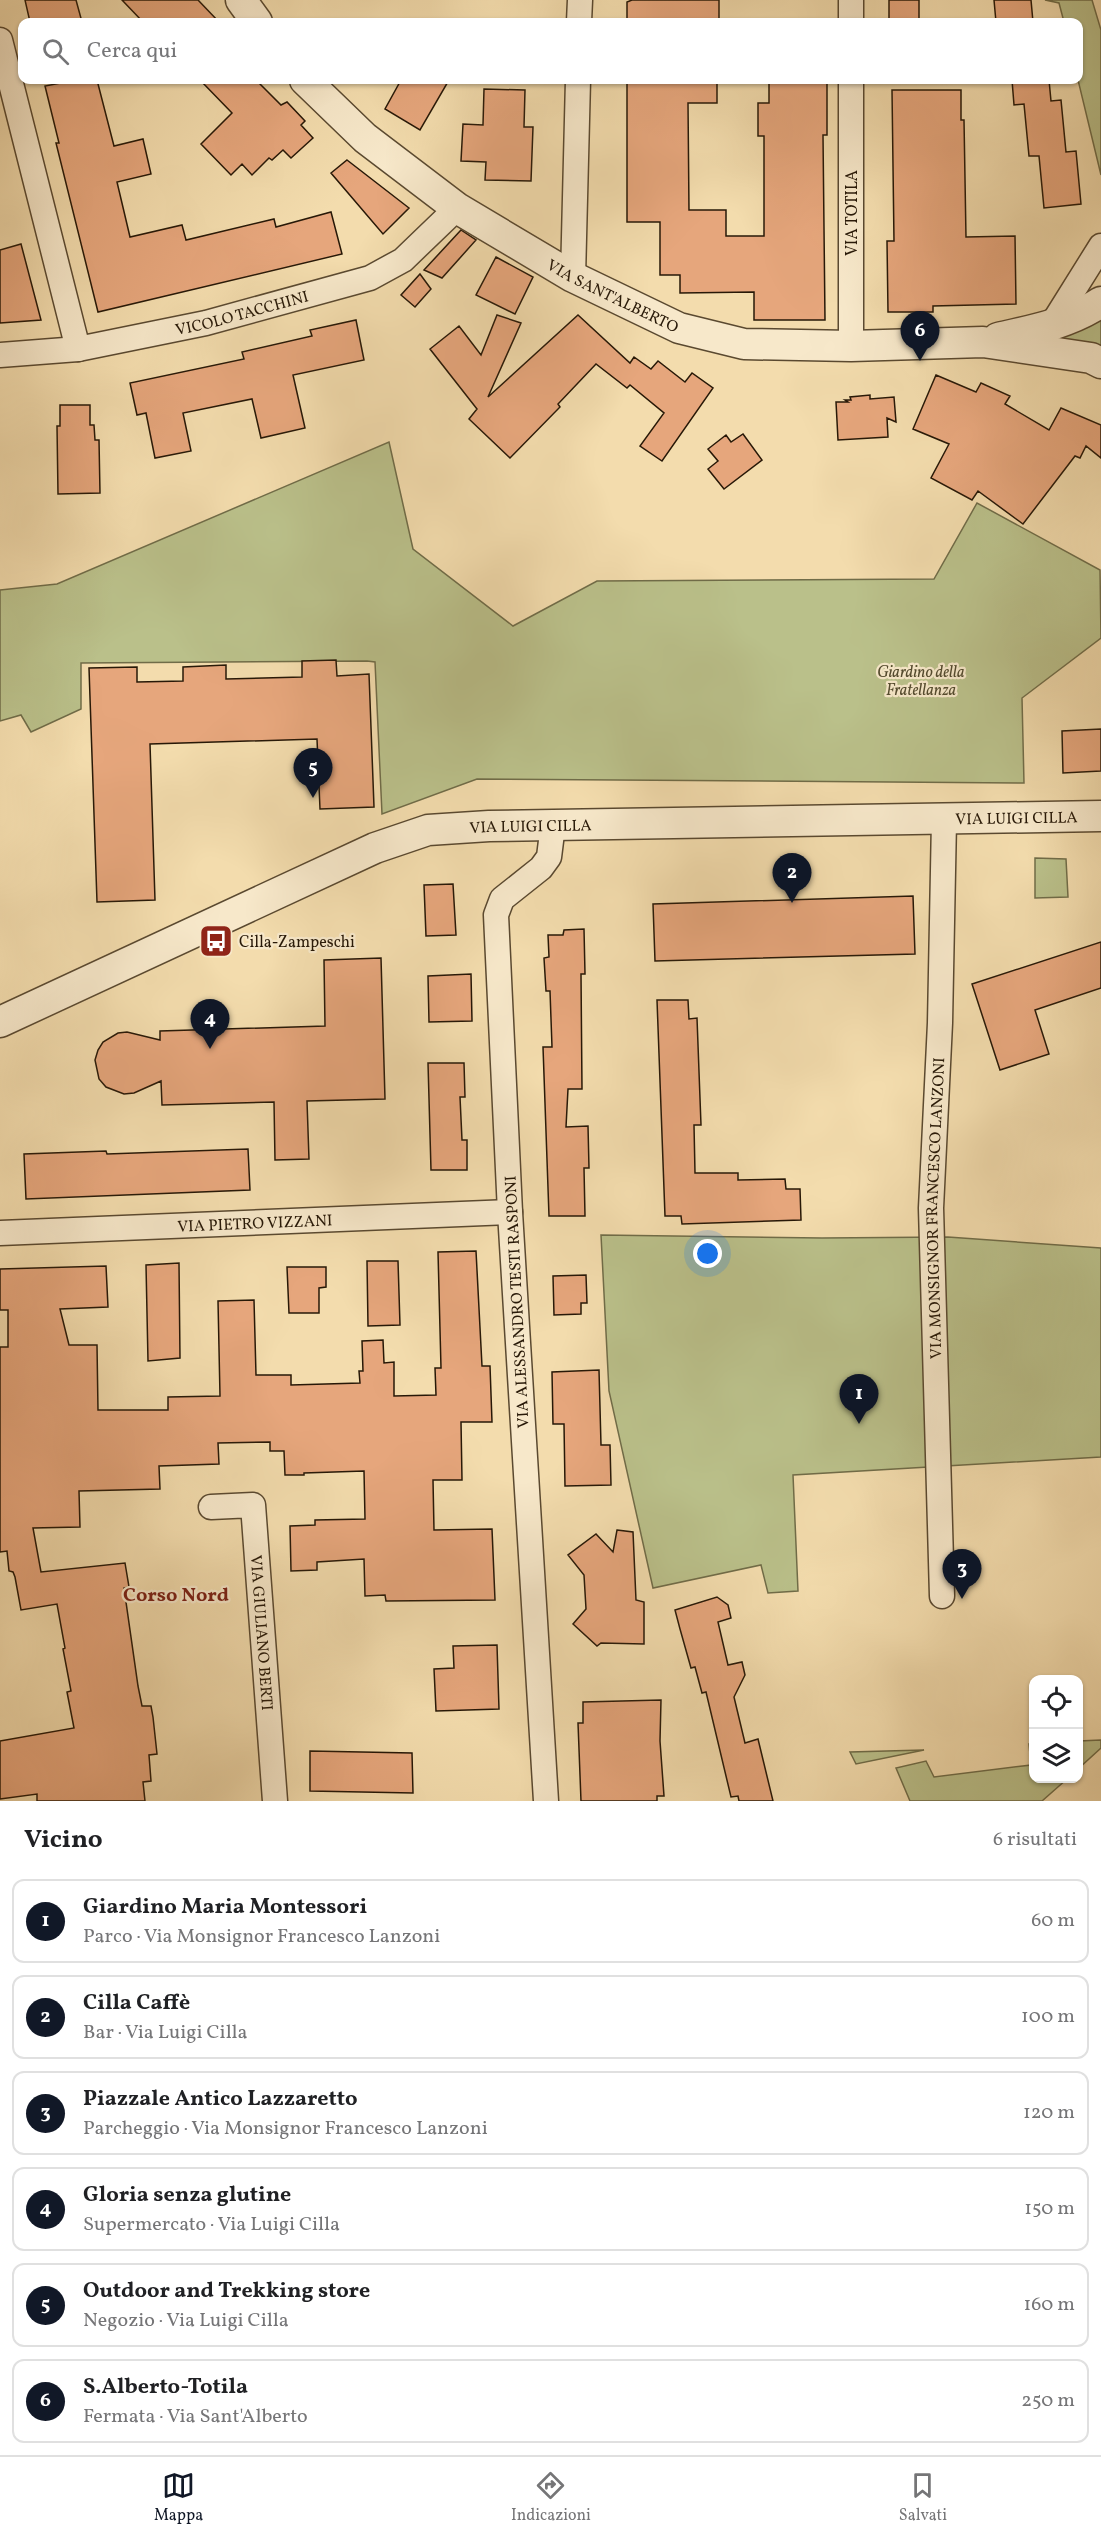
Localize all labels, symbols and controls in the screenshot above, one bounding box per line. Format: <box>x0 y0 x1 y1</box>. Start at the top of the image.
search box <box>18 18 1083 84</box>
icon: search <box>39 35 72 68</box>
text: Cerca qui <box>87 36 177 67</box>
street label: VIA TOTILA <box>842 170 864 256</box>
street label: VIA SANT'ALBERTO <box>542 255 682 339</box>
street label: VICOLO TACCHINI <box>173 286 311 342</box>
pin: 6 <box>900 312 940 361</box>
park label: Giardino della Fratellanza <box>877 662 965 702</box>
pin: 5 <box>294 748 332 798</box>
street label: VIA LUIGI CILLA <box>955 807 1078 831</box>
street label: VIA LUIGI CILLA <box>469 815 592 840</box>
pin: 2 <box>772 854 812 903</box>
bus stop icon: Cilla-Zampeschi <box>198 923 234 959</box>
place label: Cilla-Zampeschi <box>239 932 355 954</box>
pin: 4 <box>190 1000 230 1049</box>
street label: VIA MONSIGNOR FRANCESCO LANZONI <box>922 1057 951 1359</box>
street label: VIA ALESSANDRO TESTI RASPONI <box>500 1175 536 1429</box>
street label: VIA PIETRO VIZZANI <box>177 1210 333 1239</box>
your location <box>693 1239 722 1268</box>
pin: 1 <box>840 1374 878 1424</box>
pin: 3 <box>942 1550 982 1599</box>
street label: VIA GIULIANO BERTI <box>244 1554 277 1711</box>
district label: Corso Nord <box>123 1582 229 1610</box>
map controls <box>1029 1675 1083 1783</box>
button: locate <box>1029 1675 1083 1729</box>
button: layers <box>1029 1729 1083 1783</box>
text: Vicino <box>24 1822 103 1858</box>
text: 6 risultati <box>993 1826 1077 1854</box>
text: Giardino Maria Montessori <box>83 1892 367 1923</box>
text: 1 <box>41 1907 50 1935</box>
text: 60 m <box>1031 1907 1075 1935</box>
text: Parco · Via Monsignor Francesco Lanzoni <box>83 1923 440 1951</box>
text: Cilla Caffè <box>83 1988 190 2019</box>
text: 2 <box>40 2003 51 2031</box>
text: 100 m <box>1021 2003 1075 2031</box>
text: Bar · Via Luigi Cilla <box>83 2019 248 2047</box>
text: Piazzale Antico Lazzaretto <box>83 2084 358 2115</box>
text: 3 <box>40 2099 51 2127</box>
text: 120 m <box>1023 2099 1075 2127</box>
text: Parcheggio · Via Monsignor Francesco Lanzoni <box>83 2115 488 2143</box>
text: Gloria senza glutine <box>83 2180 291 2211</box>
text: 4 <box>39 2195 52 2223</box>
text: 150 m <box>1024 2195 1075 2223</box>
text: Supermercato · Via Luigi Cilla <box>83 2211 340 2239</box>
text: Outdoor and Trekking store <box>83 2276 370 2307</box>
text: 5 <box>41 2291 50 2319</box>
text: 160 m <box>1023 2291 1075 2319</box>
text: Negozio · Via Luigi Cilla <box>83 2307 289 2335</box>
text: S.Alberto-Totila <box>83 2372 248 2403</box>
text: 6 <box>40 2387 51 2415</box>
text: 250 m <box>1021 2387 1075 2415</box>
text: Fermata · Via Sant'Alberto <box>83 2403 308 2431</box>
tab: Mappa <box>154 2469 203 2527</box>
tab: Indicazioni <box>511 2469 591 2527</box>
tab: Salvati <box>899 2469 947 2527</box>

